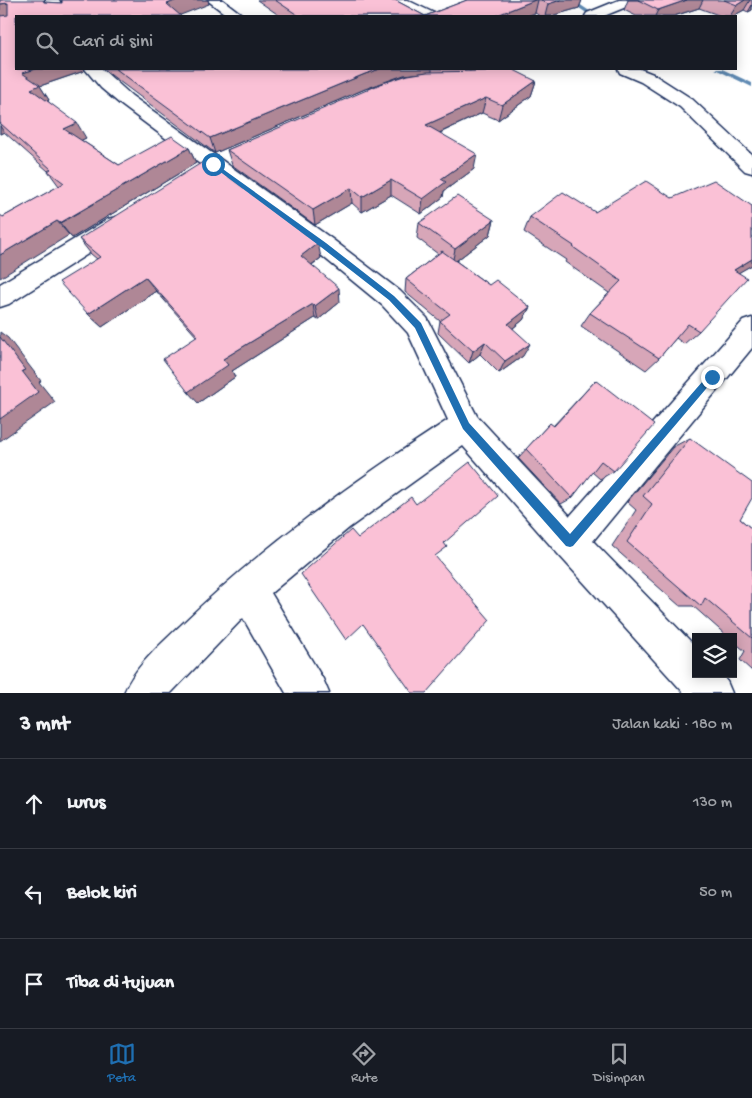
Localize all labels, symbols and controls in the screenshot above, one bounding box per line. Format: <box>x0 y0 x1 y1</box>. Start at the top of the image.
search box <box>15 15 737 70</box>
icon: search <box>33 29 61 57</box>
text: Cari di sini <box>73 31 153 54</box>
route start <box>202 153 225 176</box>
route end <box>701 366 724 389</box>
map controls <box>692 633 737 678</box>
button: layers <box>692 633 737 678</box>
text: 3 mnt <box>20 713 69 738</box>
text: Jalan kaki · 180 m <box>612 716 732 735</box>
icon: ahead <box>20 790 48 818</box>
text: Lurus <box>67 792 106 815</box>
text: 130 m <box>693 794 732 813</box>
icon: left <box>20 880 48 908</box>
text: Belok kiri <box>67 882 137 905</box>
text: 50 m <box>699 884 732 903</box>
icon: arrive <box>20 970 48 998</box>
text: Tiba di tujuan <box>67 972 174 995</box>
tab: Peta <box>107 1040 136 1087</box>
tab: Rute <box>350 1040 378 1087</box>
tab: Disimpan <box>593 1040 645 1087</box>

